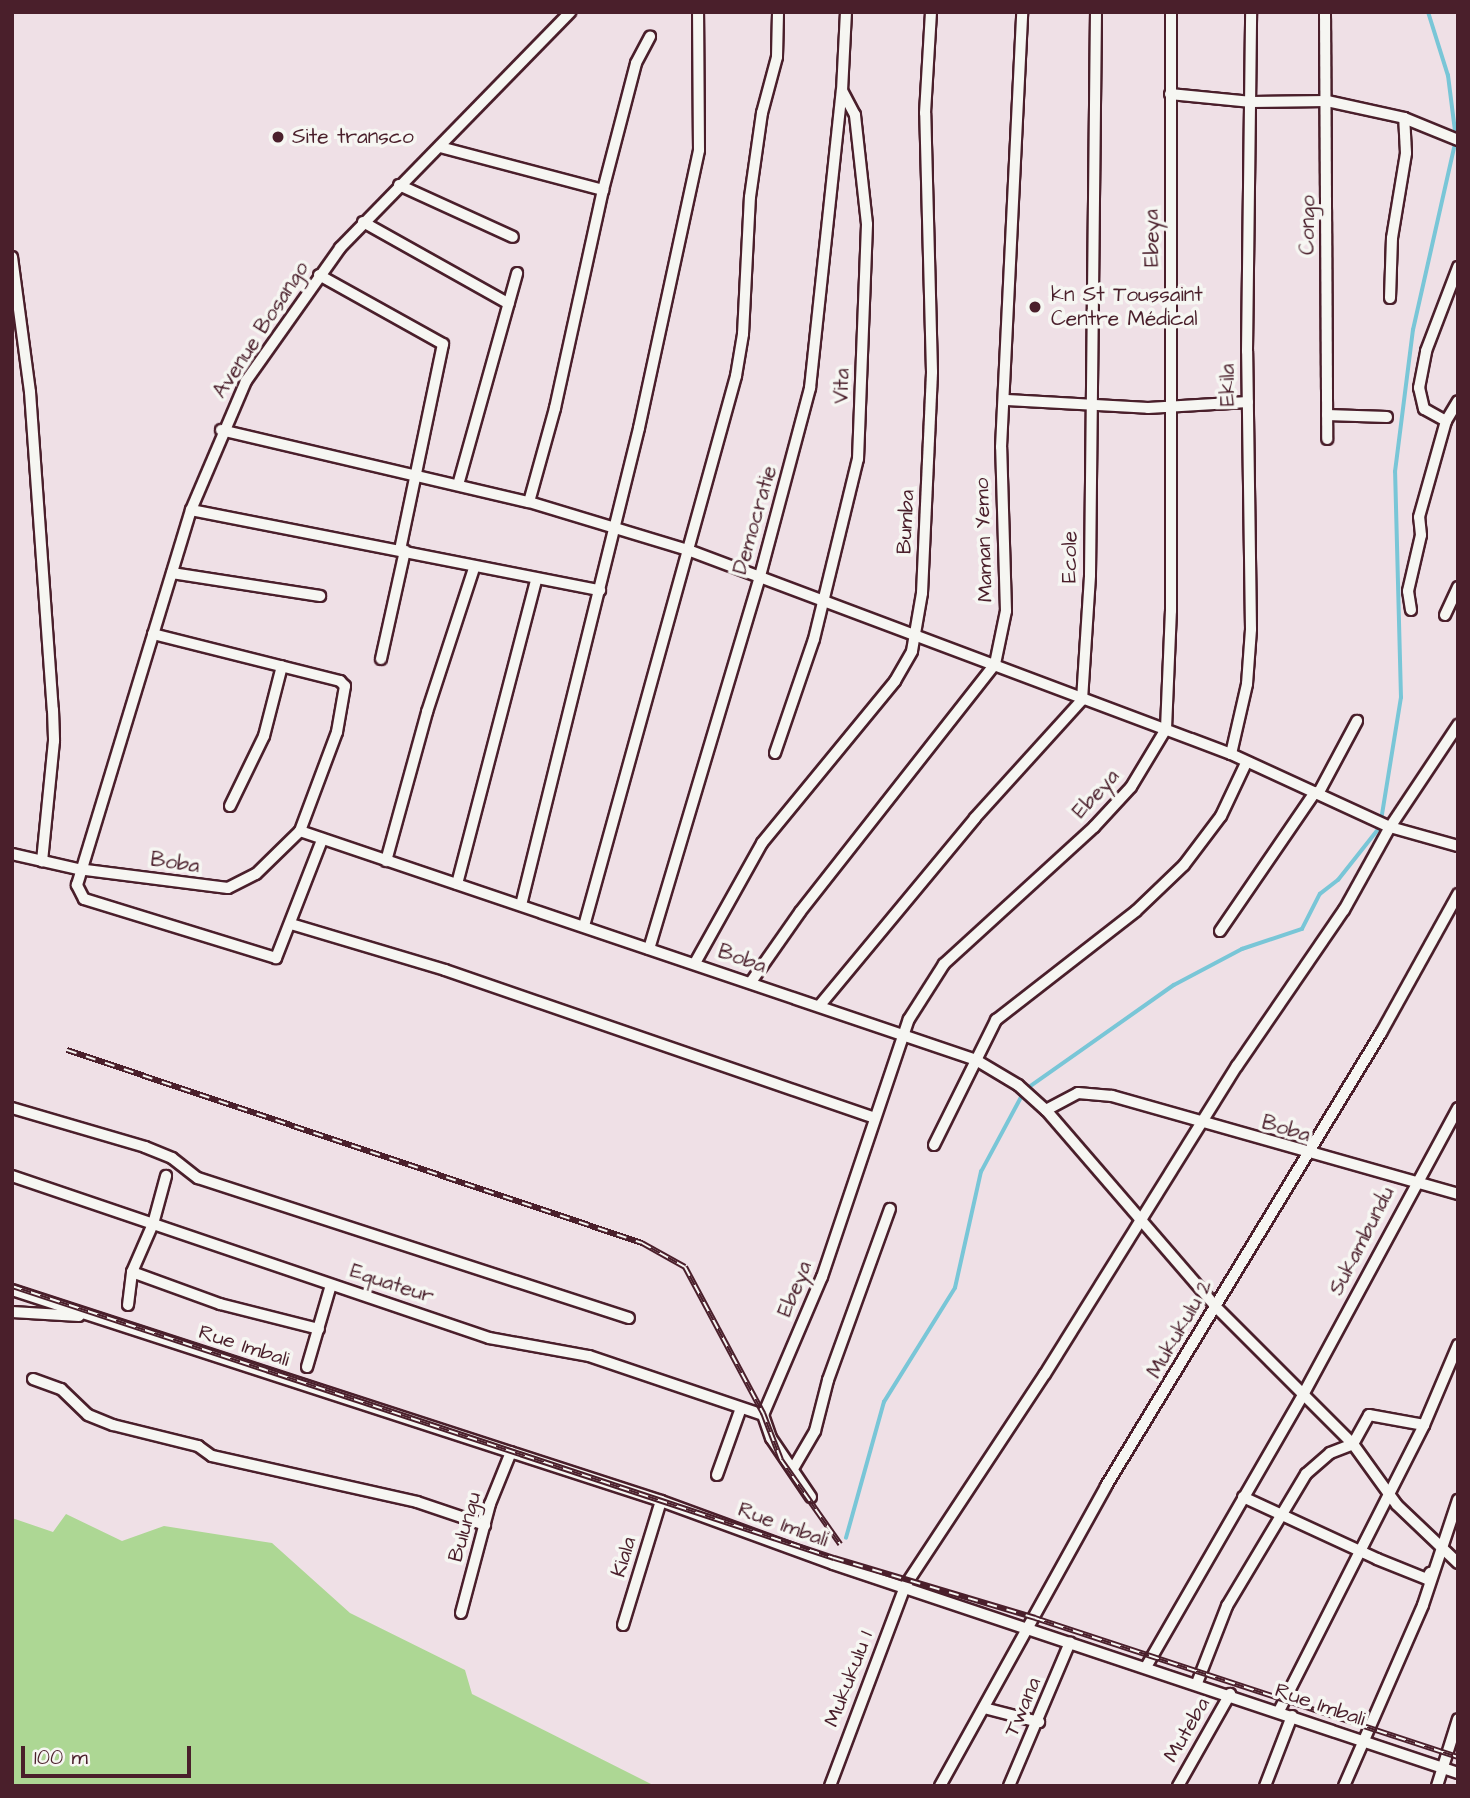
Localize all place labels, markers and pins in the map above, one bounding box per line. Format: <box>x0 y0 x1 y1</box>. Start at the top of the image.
place label: Site transco <box>292 124 414 150</box>
marker: Site transco <box>270 129 286 145</box>
place label: kn St Toussaint Centre Médical <box>1051 282 1203 332</box>
marker: kn St Toussaint Centre Médical <box>1025 297 1045 317</box>

